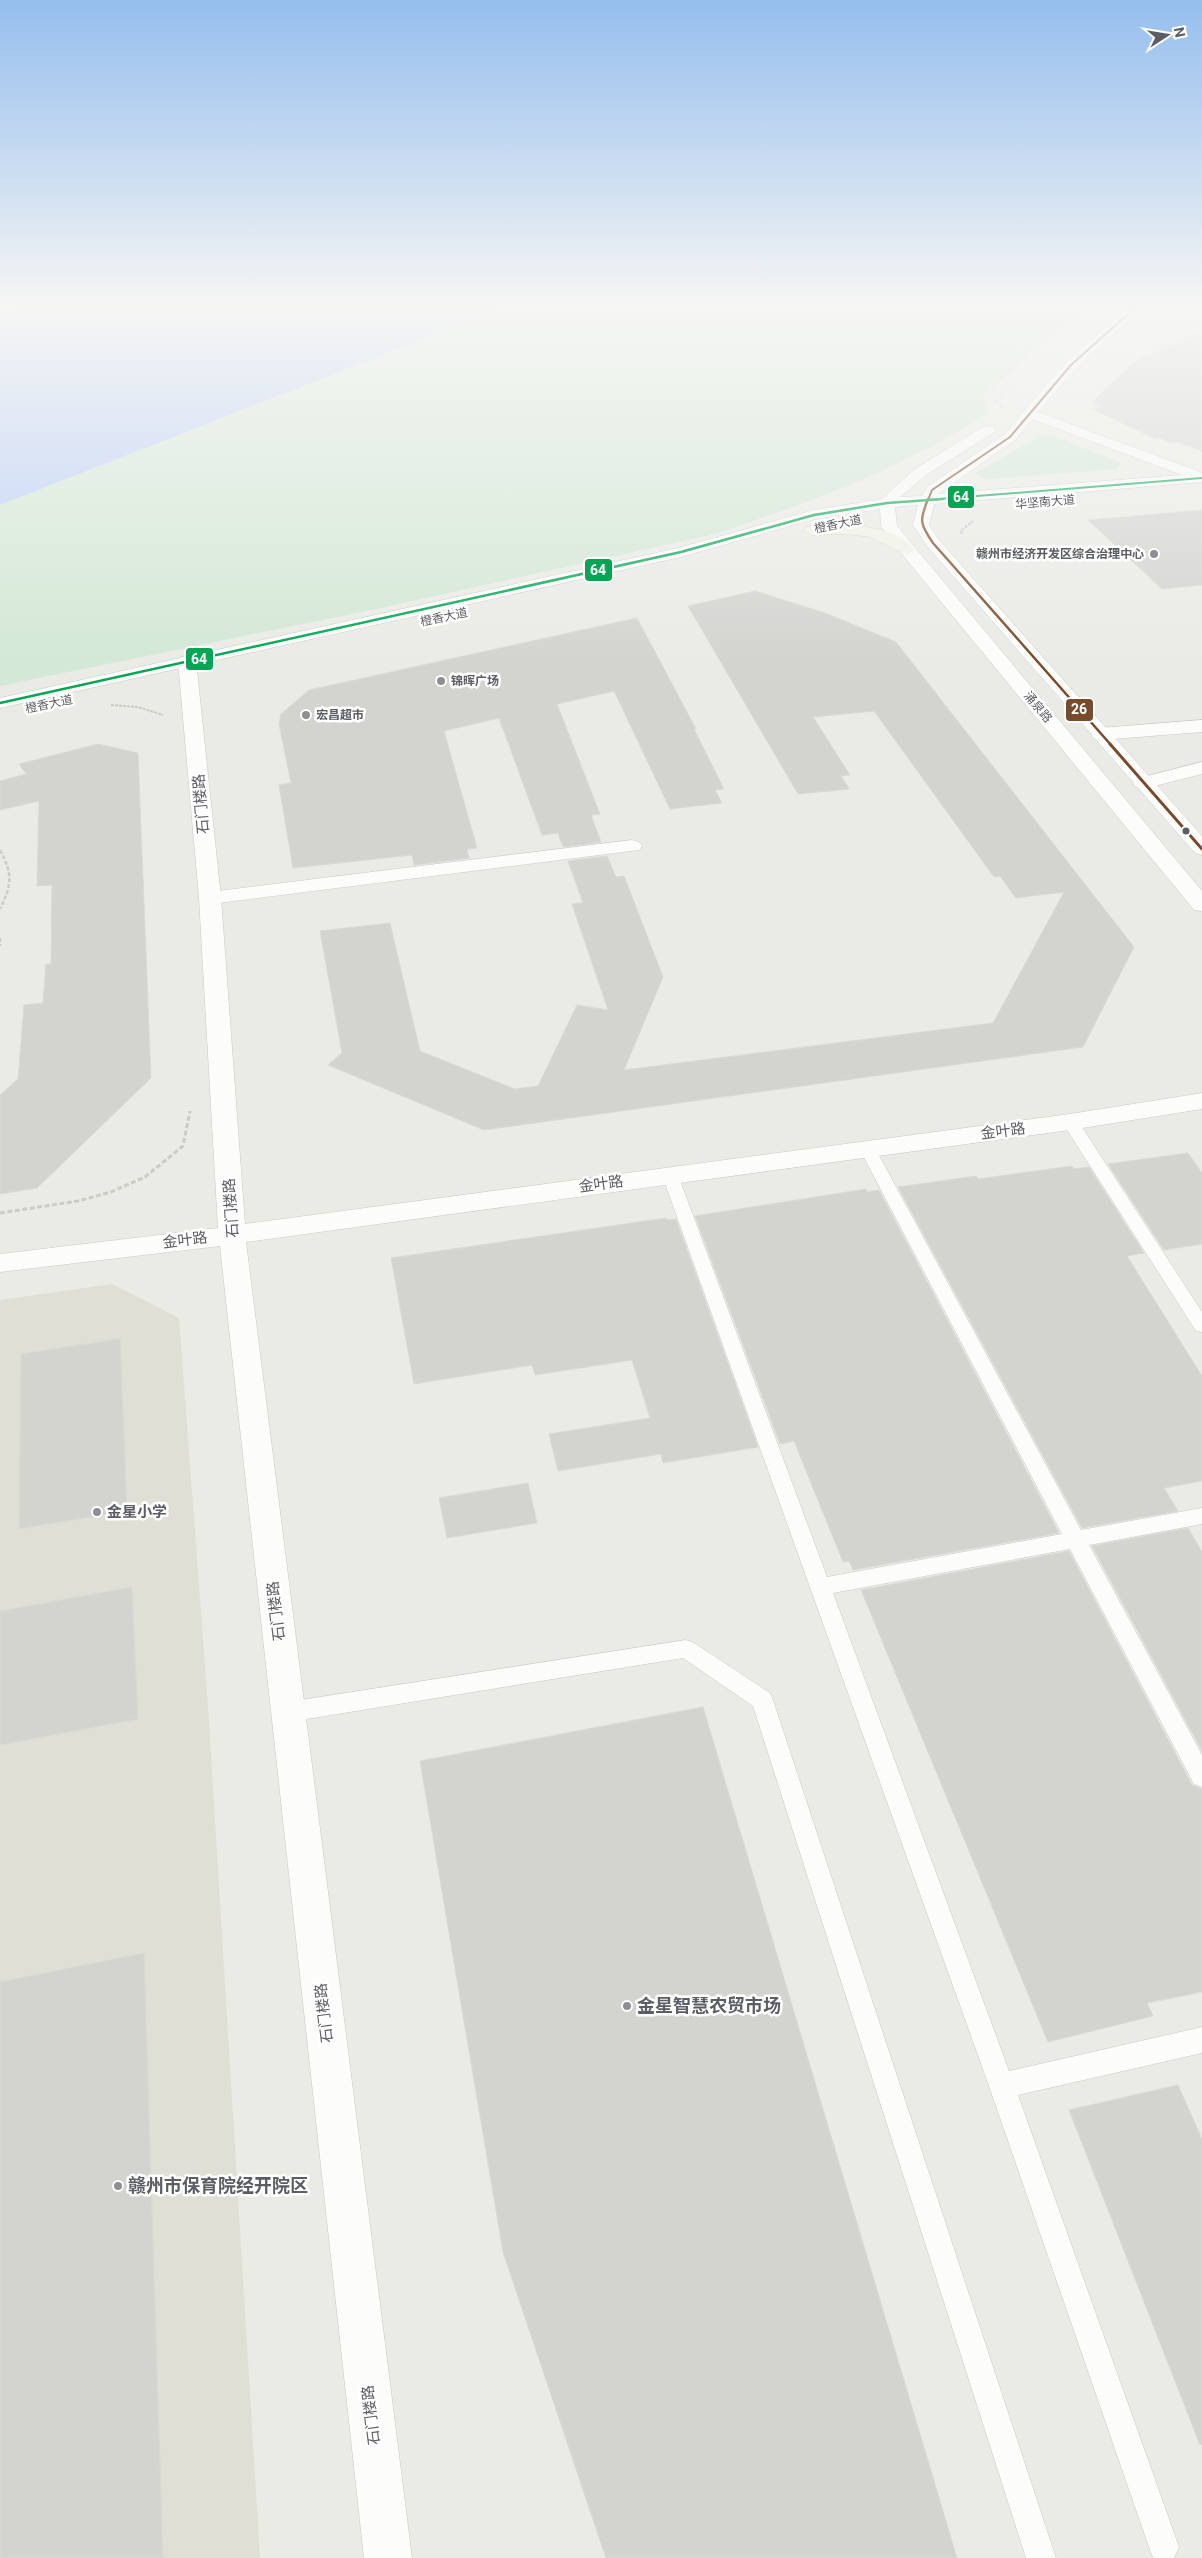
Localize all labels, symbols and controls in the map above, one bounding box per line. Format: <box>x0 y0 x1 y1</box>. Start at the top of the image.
north arrow <box>1142 10 1192 60</box>
text: N <box>1171 26 1189 39</box>
line badge: 64 <box>947 485 975 509</box>
text: 64 <box>953 489 969 505</box>
street label: 华坚南大道 <box>1014 492 1076 512</box>
street label: 橙香大道 <box>813 512 863 536</box>
place label: 赣州市经济开发区综合治理中心 <box>976 547 1144 561</box>
marker: 赣州市经济开发区综合治理中心 <box>1148 548 1160 560</box>
line badge: 64 <box>584 558 613 582</box>
text: 64 <box>590 562 606 578</box>
street label: 橙香大道 <box>419 605 469 629</box>
line badge: 64 <box>185 647 214 671</box>
text: 64 <box>191 651 207 667</box>
place label: 锦晖广场 <box>451 674 499 688</box>
marker: 锦晖广场 <box>435 675 447 687</box>
street label: 涌泉路 <box>1021 689 1055 725</box>
street label: 橙香大道 <box>24 692 74 716</box>
line badge: 26 <box>1065 698 1094 722</box>
text: 26 <box>1071 701 1087 717</box>
place label: 宏昌超市 <box>316 708 364 722</box>
marker: 宏昌超市 <box>300 709 312 721</box>
street label: 石门楼路 <box>189 773 213 835</box>
unlabelled marker <box>1181 826 1191 836</box>
street label: 金叶路 <box>980 1119 1026 1143</box>
street label: 金叶路 <box>577 1172 625 1196</box>
street label: 石门楼路 <box>220 1177 242 1239</box>
street label: 金叶路 <box>162 1228 208 1252</box>
place label: 金星小学 <box>107 1503 167 1521</box>
marker: 金星小学 <box>91 1506 103 1518</box>
street label: 石门楼路 <box>263 1580 289 1642</box>
street label: 石门楼路 <box>311 1982 337 2044</box>
place label: 金星智慧农贸市场 <box>637 1995 781 2016</box>
marker: 金星智慧农贸市场 <box>621 2000 633 2012</box>
place label: 赣州市保育院经开院区 <box>128 2175 308 2196</box>
marker: 赣州市保育院经开院区 <box>112 2180 124 2192</box>
street label: 石门楼路 <box>358 2384 384 2446</box>

